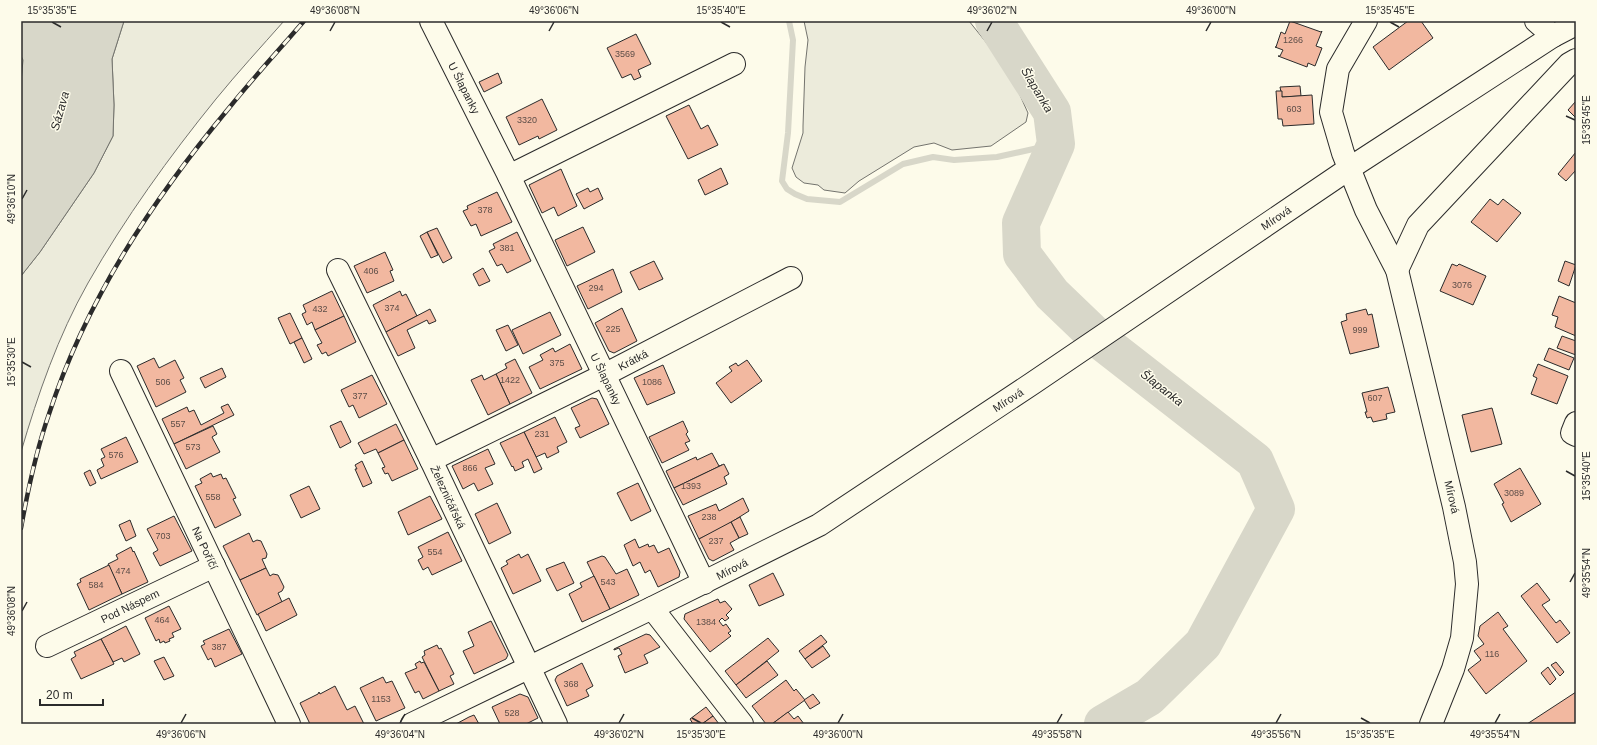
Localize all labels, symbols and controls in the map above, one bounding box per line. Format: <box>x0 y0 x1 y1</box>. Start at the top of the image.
text: 15°35'35"E <box>27 5 77 16</box>
text: 49°36'08"N <box>310 5 360 16</box>
text: 49°36'06"N <box>529 5 579 16</box>
text: 15°35'40"E <box>696 5 746 16</box>
text: 49°36'02"N <box>967 5 1017 16</box>
text: 49°36'00"N <box>1186 5 1236 16</box>
text: 15°35'45"E <box>1365 5 1415 16</box>
house number: 1266 <box>1283 35 1303 45</box>
house number: 3569 <box>615 49 635 59</box>
street label: U Šlapanky <box>446 60 482 116</box>
water label: Šlapanka <box>1018 64 1057 115</box>
water label: Sázava <box>48 90 72 132</box>
text: 15°35'45"E <box>1581 95 1592 145</box>
house number: 603 <box>1286 104 1302 114</box>
house number: 3320 <box>517 115 537 125</box>
text: 49°36'10"N <box>6 174 17 224</box>
street label: Mírová <box>1259 203 1294 232</box>
house number: 378 <box>477 205 493 215</box>
house number: 381 <box>499 243 515 253</box>
house number: 406 <box>363 266 379 276</box>
house number: 3076 <box>1452 280 1472 290</box>
house number: 294 <box>588 283 604 293</box>
house number: 374 <box>384 303 400 313</box>
house number: 432 <box>312 304 328 314</box>
house number: 225 <box>605 324 621 334</box>
house number: 999 <box>1352 325 1368 335</box>
text: 15°35'30"E <box>6 337 17 387</box>
street label: Krátká <box>616 347 651 373</box>
street label: U Šlapanky <box>588 351 624 407</box>
house number: 375 <box>549 358 565 368</box>
water label: Šlapanka <box>1138 366 1187 409</box>
house number: 1422 <box>500 375 520 385</box>
house number: 506 <box>155 377 171 387</box>
house number: 1086 <box>642 377 662 387</box>
street label: Mírová <box>991 385 1026 414</box>
house number: 377 <box>352 391 368 401</box>
house number: 607 <box>1367 393 1383 403</box>
house number: 557 <box>170 419 186 429</box>
house number: 231 <box>534 429 550 439</box>
house number: 573 <box>185 442 201 452</box>
house number: 576 <box>108 450 124 460</box>
text: 15°35'40"E <box>1581 451 1592 501</box>
house number: 866 <box>462 463 478 473</box>
street label: Železničářská <box>428 464 468 531</box>
street label: Mírová <box>1442 479 1462 516</box>
house number: 1393 <box>681 481 701 491</box>
house number: 3089 <box>1504 488 1524 498</box>
house number: 558 <box>205 492 221 502</box>
house number: 238 <box>701 512 717 522</box>
street label: Na Poříčí <box>190 525 220 571</box>
house number: 703 <box>155 531 171 541</box>
house number: 237 <box>708 536 724 546</box>
house number: 554 <box>427 547 443 557</box>
text: 49°35'54"N <box>1581 548 1592 598</box>
street label: Mírová <box>714 556 750 582</box>
house number: 474 <box>115 566 131 576</box>
house number: 543 <box>600 577 616 587</box>
house number: 584 <box>88 580 104 590</box>
text: 49°36'08"N <box>6 586 17 636</box>
street label: Pod Náspem <box>99 587 161 625</box>
house number: 464 <box>154 615 170 625</box>
house number: 1384 <box>696 617 716 627</box>
house number: 387 <box>211 642 227 652</box>
house number: 116 <box>1485 649 1499 659</box>
house number: 368 <box>563 679 579 689</box>
scale bar <box>40 681 103 707</box>
text: 20 m <box>46 688 73 702</box>
house number: 1153 <box>371 694 391 704</box>
house number: 528 <box>504 708 520 718</box>
text: 49°36'06"N <box>156 729 206 740</box>
text: 49°36'04"N <box>375 729 425 740</box>
text: 49°36'02"N <box>594 729 644 740</box>
text: 15°35'30"E <box>676 729 726 740</box>
text: 49°36'00"N <box>813 729 863 740</box>
text: 49°35'58"N <box>1032 729 1082 740</box>
text: 49°35'56"N <box>1251 729 1301 740</box>
text: 15°35'35"E <box>1345 729 1395 740</box>
text: 49°35'54"N <box>1470 729 1520 740</box>

